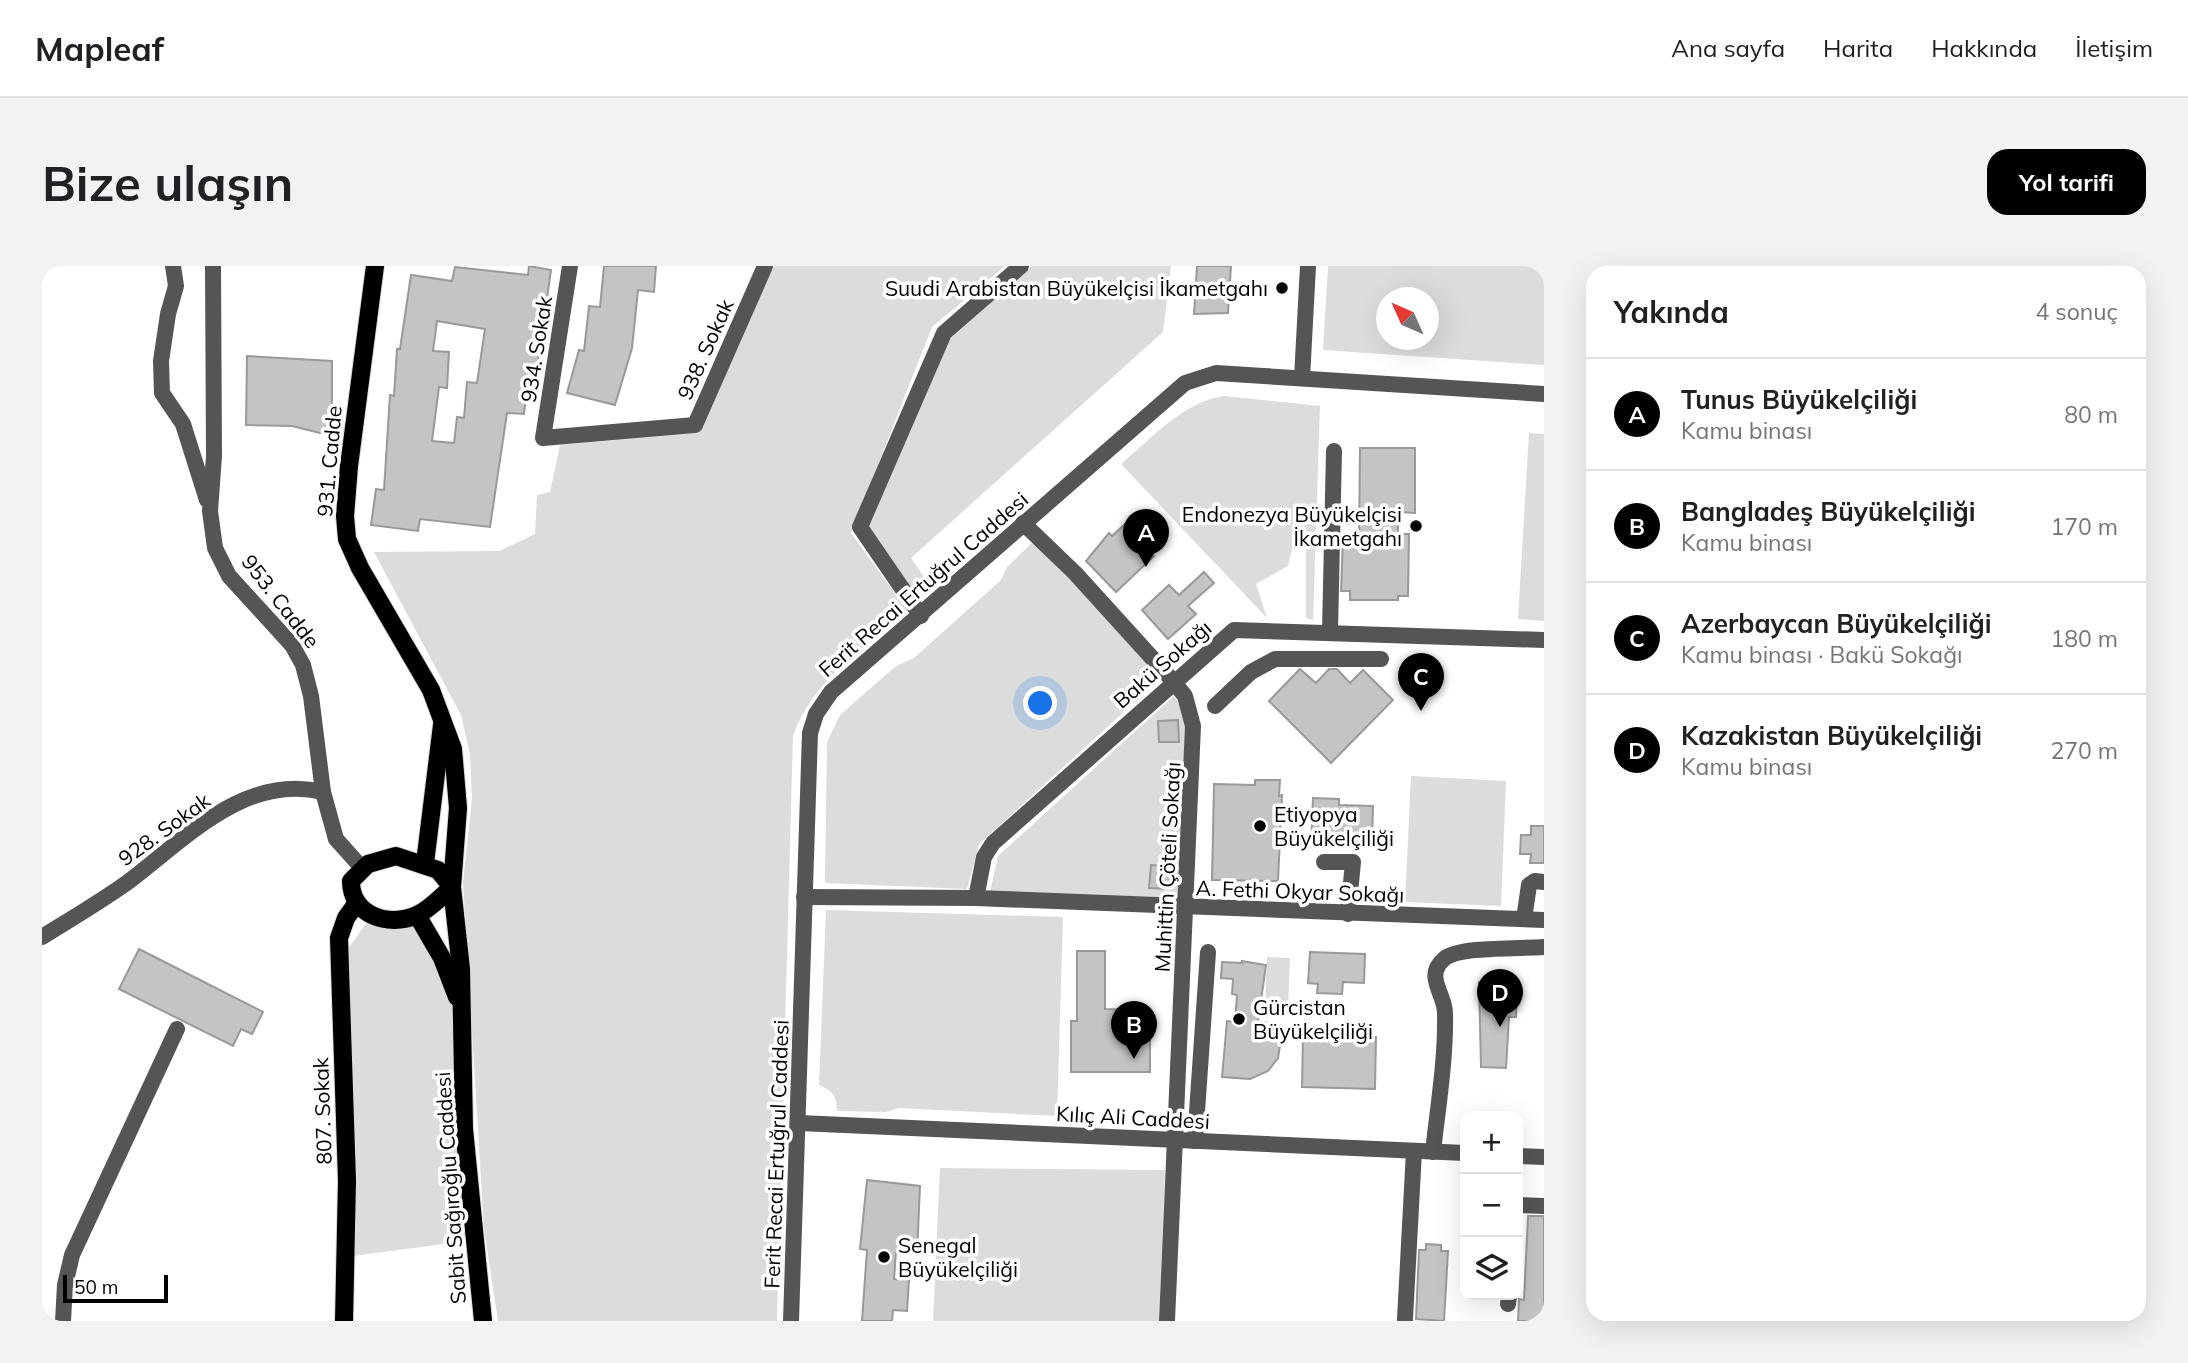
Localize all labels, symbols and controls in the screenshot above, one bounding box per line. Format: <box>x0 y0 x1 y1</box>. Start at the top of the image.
text: Mapleaf <box>35 28 164 69</box>
text: Ana sayfa <box>1671 33 1785 63</box>
text: Harita <box>1823 33 1893 63</box>
text: Hakkında <box>1931 33 2037 63</box>
text: İletişim <box>2075 33 2153 63</box>
button: Yol tarifi <box>1987 149 2146 215</box>
text: Bize ulaşın <box>42 152 293 213</box>
place label: Suudi Arabistan Büyükelçisi İkametgahı <box>885 275 1268 301</box>
marker: Suudi Arabistan Büyükelçisi İkametgahı <box>1274 280 1290 296</box>
north arrow <box>1376 287 1439 350</box>
text: Yakında <box>1614 293 1729 331</box>
street label: 934. Sokak <box>515 294 557 404</box>
street label: 938. Sokak <box>671 295 739 403</box>
text: 4 sonuç <box>2036 297 2118 326</box>
text: Tunus Büyükelçiliği <box>1681 383 1917 416</box>
text: A <box>1628 400 1646 429</box>
text: 80 m <box>2064 400 2118 429</box>
street label: 931. Cadde <box>311 404 347 518</box>
text: Kamu binası <box>1681 416 1812 445</box>
street label: Ferit Recai Ertuğrul Caddesi <box>813 486 1033 682</box>
text: Bangladeş Büyükelçiliği <box>1681 495 1976 528</box>
place label: Endonezya Büyükelçisi İkametgahı <box>1182 501 1402 551</box>
pin: A <box>1123 509 1169 567</box>
text: B <box>1629 512 1645 541</box>
text: 170 m <box>2050 512 2118 541</box>
marker: Endonezya Büyükelçisi İkametgahı <box>1408 518 1424 534</box>
text: Kamu binası <box>1681 528 1812 557</box>
street label: 953. Cadde <box>236 549 326 653</box>
text: Azerbaycan Büyükelçiliği <box>1681 607 1992 640</box>
street label: Bakü Sokağı <box>1108 614 1216 714</box>
text: C <box>1629 624 1645 653</box>
text: 180 m <box>2050 624 2118 653</box>
text: Kamu binası · Bakü Sokağı <box>1681 640 1963 669</box>
pin: C <box>1398 653 1444 711</box>
your location <box>1023 686 1057 720</box>
text: Kazakistan Büyükelçiliği <box>1681 719 1982 752</box>
text: D <box>1628 736 1646 765</box>
text: 270 m <box>2050 736 2118 765</box>
text: Kamu binası <box>1681 752 1812 781</box>
street label: Muhittin Çöteli Sokağı <box>1149 761 1185 973</box>
street label: 928. Sokak <box>113 787 215 871</box>
place label: Etiyopya Büyükelçiliği <box>1274 801 1394 851</box>
marker: Etiyopya Büyükelçiliği <box>1252 818 1268 834</box>
street label: A. Fethi Okyar Sokağı <box>1195 874 1405 908</box>
pin: D <box>1477 969 1523 1027</box>
place label: Gürcistan Büyükelçiliği <box>1253 994 1373 1044</box>
pin: B <box>1111 1001 1157 1059</box>
marker: Gürcistan Büyükelçiliği <box>1231 1011 1247 1027</box>
street label: Ferit Recai Ertuğrul Caddesi <box>758 1019 794 1289</box>
street label: 807. Sokak <box>307 1057 337 1165</box>
street label: Sabit Sağıroğlu Caddesi <box>429 1071 471 1305</box>
street label: Kılıç Ali Caddesi <box>1055 1100 1211 1134</box>
map controls <box>1460 1111 1523 1300</box>
button: + <box>1460 1111 1523 1174</box>
button: − <box>1460 1174 1523 1237</box>
place label: Senegal Büyükelçiliği <box>898 1232 1018 1282</box>
button: layers <box>1460 1237 1523 1300</box>
marker: Senegal Büyükelçiliği <box>876 1249 892 1265</box>
scale bar <box>63 1272 168 1304</box>
text: 50 m <box>74 1275 118 1299</box>

